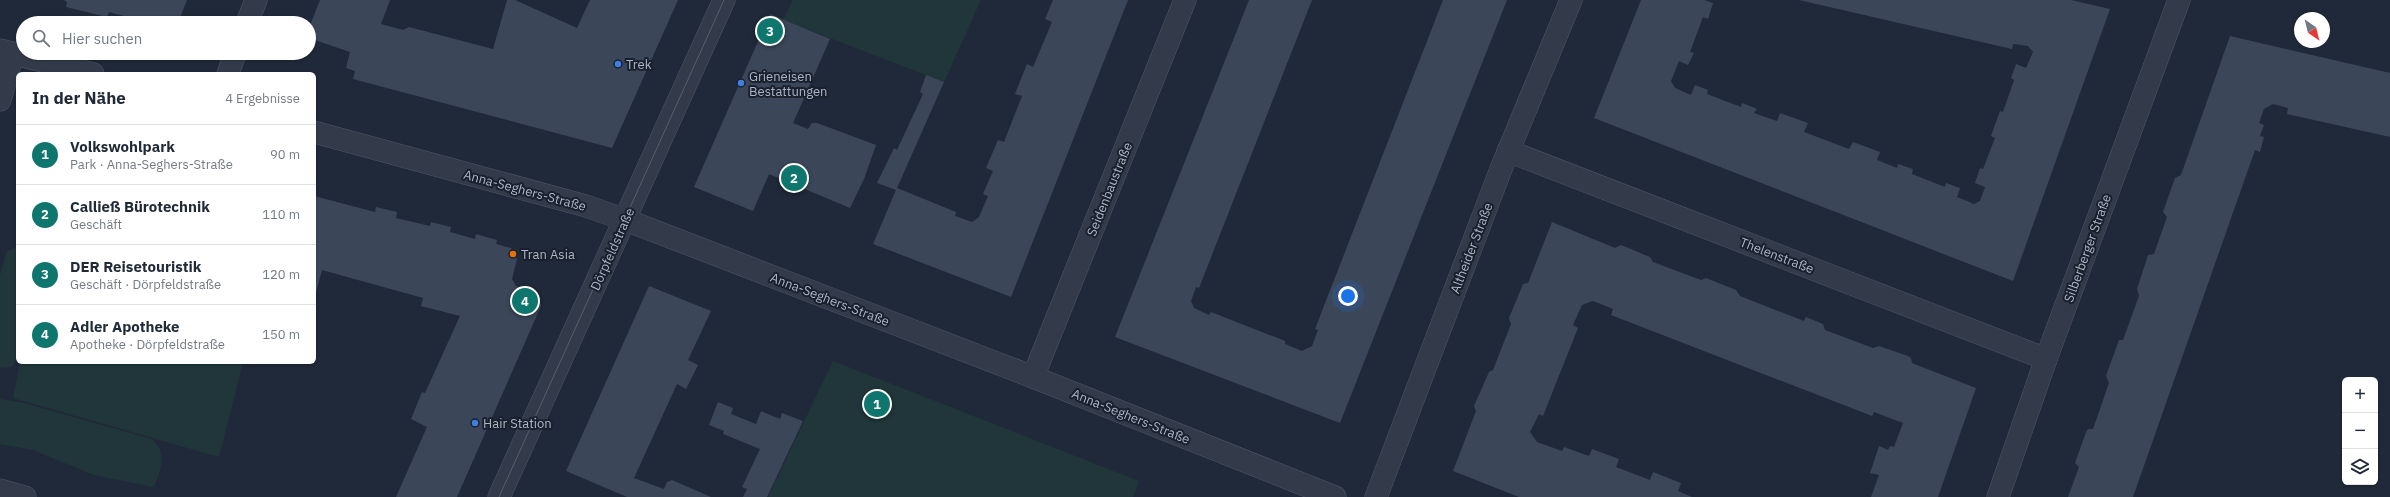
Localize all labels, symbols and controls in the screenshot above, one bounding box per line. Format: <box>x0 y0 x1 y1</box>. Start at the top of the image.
north arrow <box>2294 12 2330 48</box>
search box <box>16 16 316 60</box>
pin: 3 <box>757 16 783 46</box>
icon: search <box>30 27 52 49</box>
text: Hier suchen <box>62 29 142 48</box>
place label: Trek <box>626 56 652 73</box>
marker: Trek <box>613 59 623 69</box>
place label: Grieneisen Bestattungen <box>749 68 827 100</box>
marker: Grieneisen Bestattungen <box>736 78 746 88</box>
text: In der Nähe <box>32 87 126 109</box>
text: 4 Ergebnisse <box>225 90 300 107</box>
text: Volkswohlpark <box>70 137 175 156</box>
street label: Seidenbaustraße <box>1083 140 1136 239</box>
text: 1 <box>41 146 49 163</box>
text: 90 m <box>270 146 300 163</box>
text: Park · Anna-Seghers-Straße <box>70 156 233 173</box>
pin: 2 <box>781 163 807 193</box>
street label: Anna-Seghers-Straße <box>462 166 588 215</box>
street label: Silberberger Straße <box>2060 192 2115 305</box>
text: Calließ Bürotechnik <box>70 197 210 216</box>
street label: Altheider Straße <box>1446 200 1497 296</box>
street label: Dörpfeldstraße <box>587 205 638 293</box>
text: 2 <box>41 206 49 223</box>
text: 110 m <box>262 206 300 223</box>
text: Geschäft <box>70 216 122 233</box>
street label: Thelenstraße <box>1737 234 1816 277</box>
place label: Tran Asia <box>521 246 575 263</box>
marker: Tran Asia <box>508 249 518 259</box>
text: DER Reisetouristik <box>70 257 201 276</box>
text: 3 <box>41 266 49 283</box>
text: 120 m <box>262 266 300 283</box>
street label: Anna-Seghers-Straße <box>768 269 892 330</box>
text: Geschäft · Dörpfeldstraße <box>70 276 221 293</box>
pin: 4 <box>512 286 538 316</box>
your location <box>1338 286 1358 306</box>
text: Adler Apotheke <box>70 317 180 336</box>
text: 4 <box>41 326 49 343</box>
text: 150 m <box>262 326 300 343</box>
text: Apotheke · Dörpfeldstraße <box>70 336 225 353</box>
map controls <box>2342 377 2378 485</box>
button: + <box>2342 377 2378 413</box>
street label: Anna-Seghers-Straße <box>1069 385 1192 448</box>
pin: 1 <box>864 389 890 419</box>
button: − <box>2342 413 2378 449</box>
place label: Hair Station <box>483 415 552 432</box>
marker: Hair Station <box>470 418 480 428</box>
button: layers <box>2342 449 2378 485</box>

